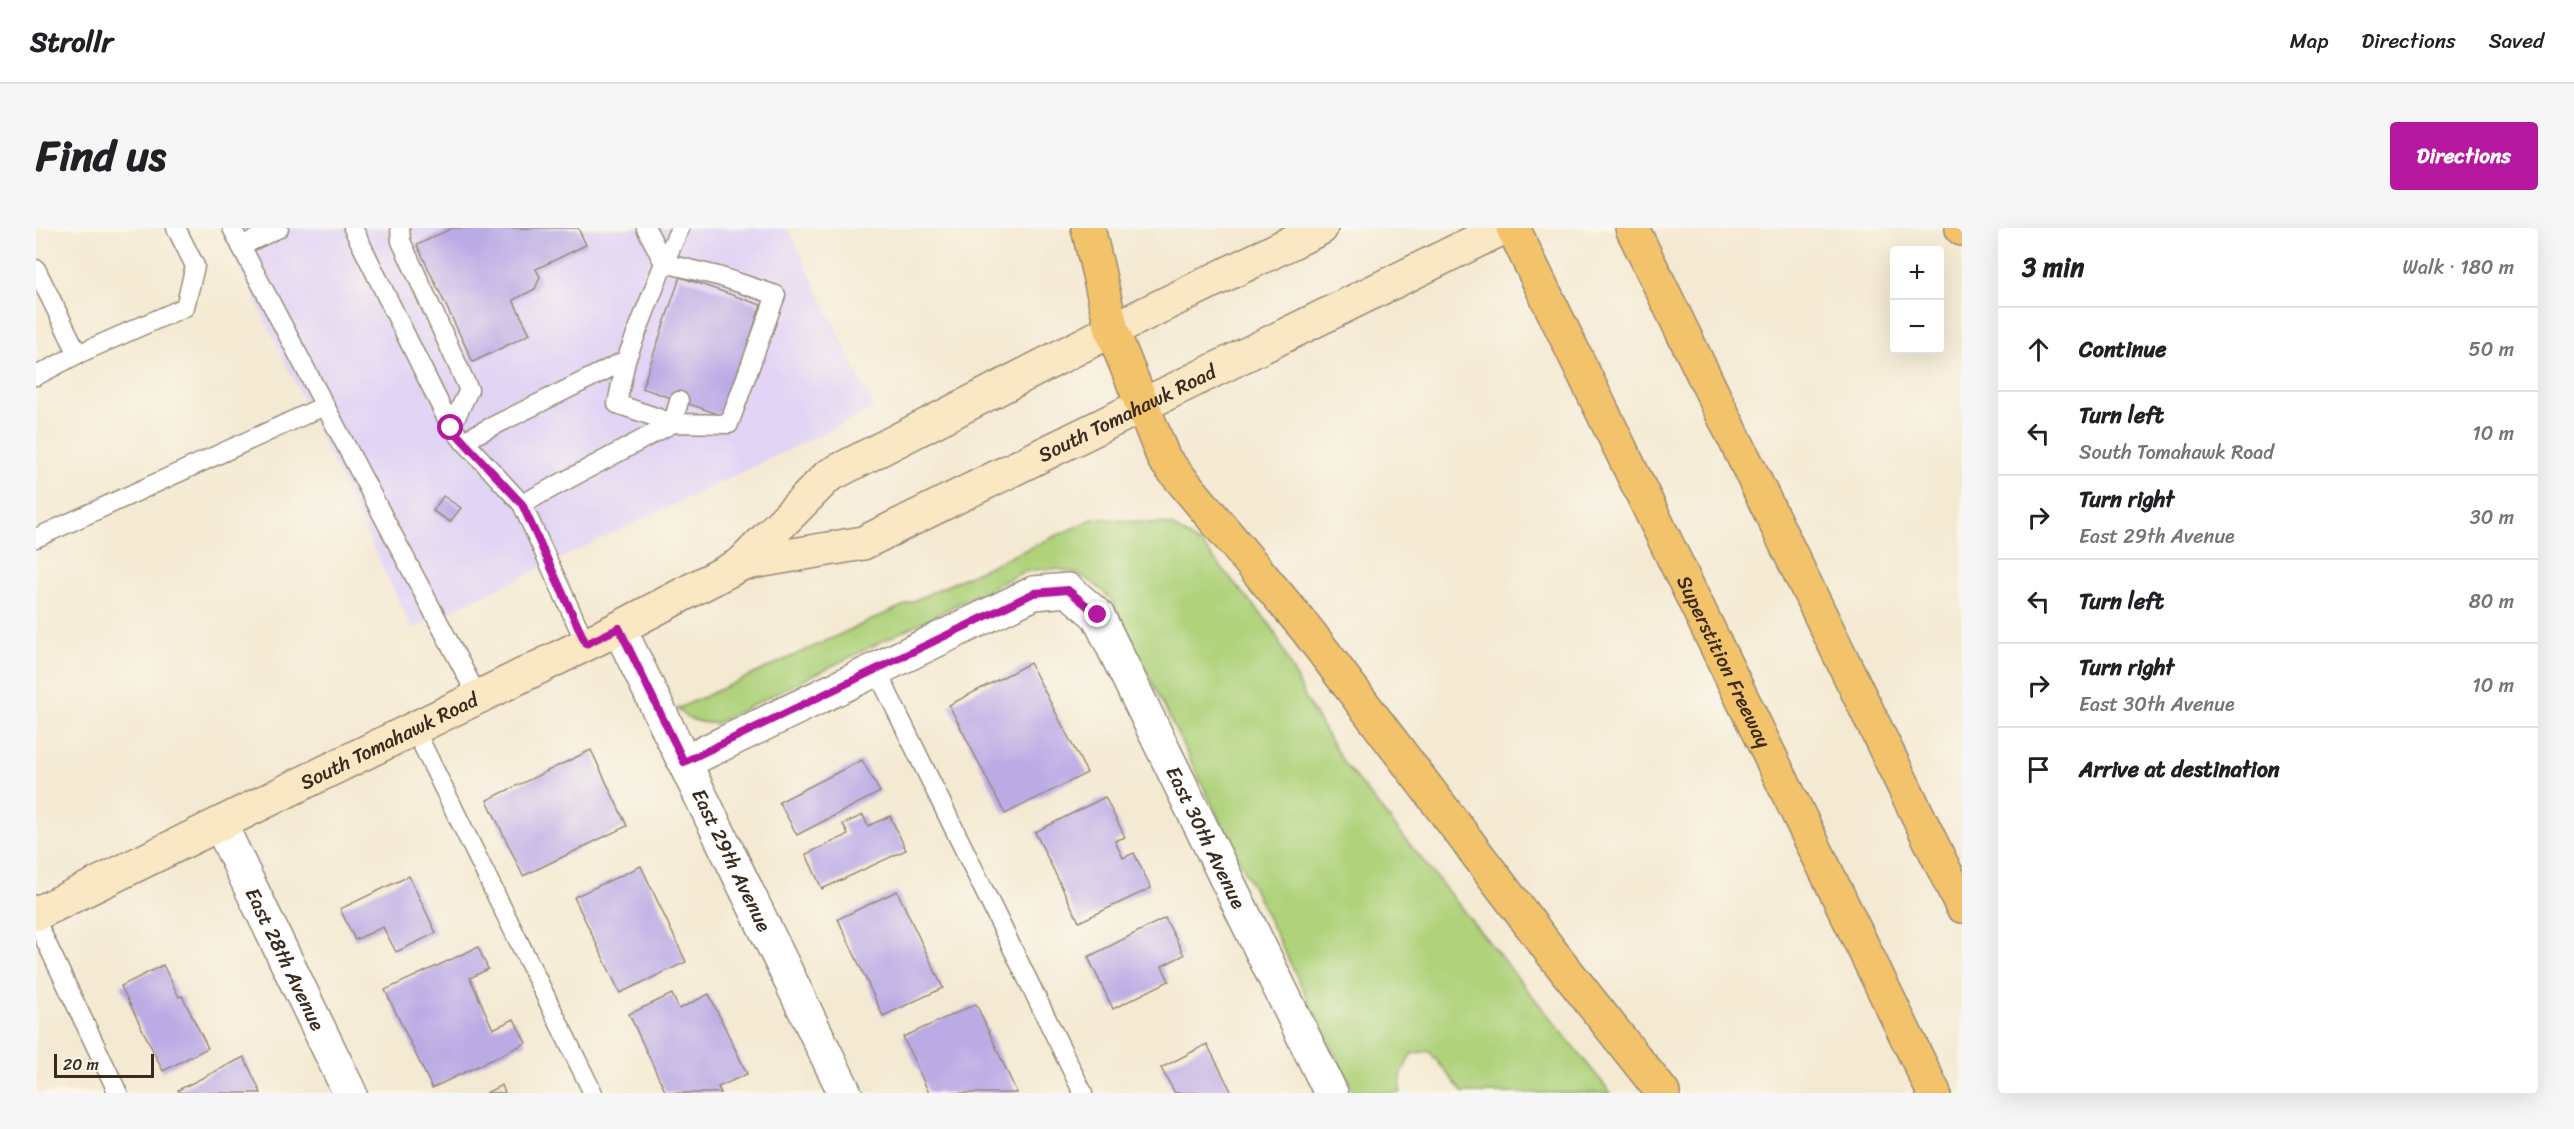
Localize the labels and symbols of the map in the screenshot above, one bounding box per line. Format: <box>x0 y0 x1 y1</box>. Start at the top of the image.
street label: South Tomahawk Road <box>1032 354 1224 472</box>
route start <box>437 414 463 440</box>
street label: Superstition Freeway <box>1667 569 1781 755</box>
route end <box>1084 601 1110 627</box>
street label: South Tomahawk Road <box>294 682 486 800</box>
street label: East 30th Avenue <box>1156 760 1256 916</box>
street label: East 29th Avenue <box>682 783 781 938</box>
street label: East 28th Avenue <box>235 882 335 1037</box>
scale bar <box>54 1051 154 1078</box>

